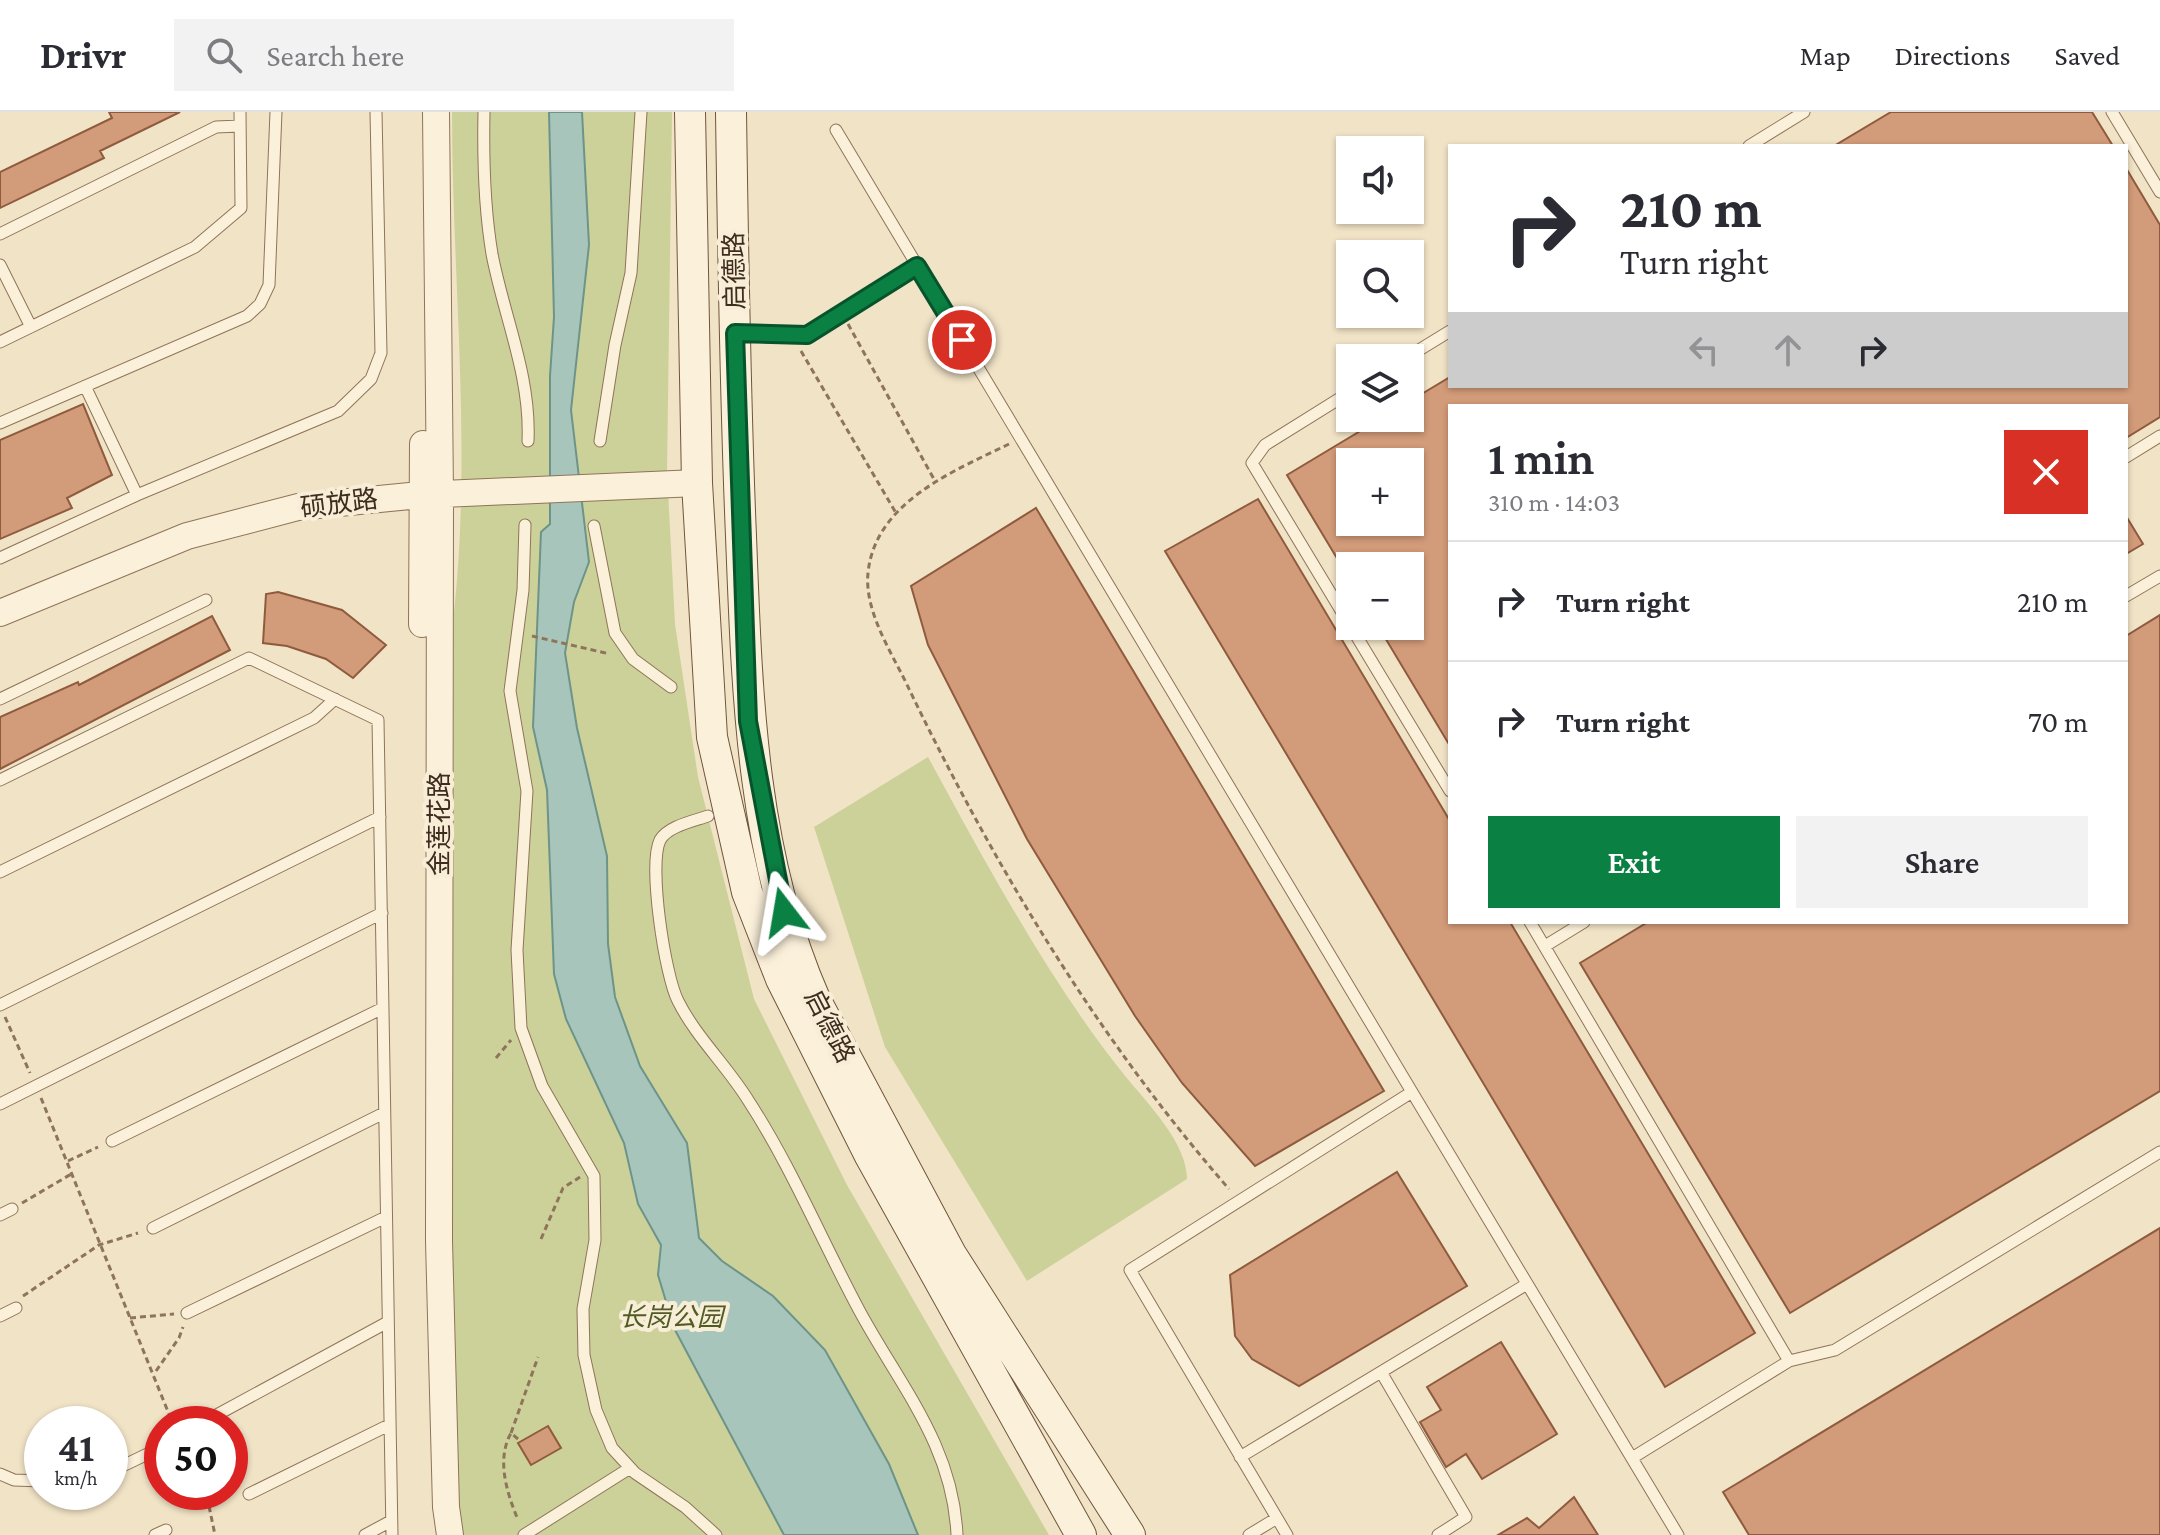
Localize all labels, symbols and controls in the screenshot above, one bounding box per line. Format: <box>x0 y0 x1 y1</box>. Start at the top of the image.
search box <box>174 19 734 91</box>
icon: search <box>202 33 246 77</box>
text: Drivr <box>40 34 126 76</box>
text: Search here <box>266 39 404 72</box>
text: Map <box>1800 40 1851 71</box>
text: Directions <box>1895 40 2010 71</box>
text: Saved <box>2054 40 2120 71</box>
map controls <box>1336 136 1424 640</box>
button: sound <box>1336 136 1424 224</box>
icon: right <box>1488 176 1592 280</box>
text: 210 m <box>1620 177 1762 239</box>
street label: 启德路 <box>719 232 750 310</box>
button: search <box>1336 240 1424 328</box>
text: Turn right <box>1620 242 1768 282</box>
pin <box>928 306 996 374</box>
icon: arrive <box>940 318 984 362</box>
icon: left <box>1682 328 1726 372</box>
icon: ahead <box>1766 328 1810 372</box>
icon: right <box>1850 328 1894 372</box>
button: layers <box>1336 344 1424 432</box>
button: close <box>2004 430 2088 514</box>
text: 1 min <box>1488 431 1595 484</box>
button: + <box>1336 448 1424 536</box>
street label: 硕放路 <box>299 484 380 523</box>
text: 310 m · 14:03 <box>1488 488 1620 517</box>
button: − <box>1336 552 1424 640</box>
icon: right <box>1488 579 1532 623</box>
text: Turn right <box>1556 585 1690 618</box>
text: 210 m <box>2017 585 2088 618</box>
icon: right <box>1488 699 1532 743</box>
text: Turn right <box>1556 705 1690 738</box>
text: 70 m <box>2028 705 2088 738</box>
street label: 金莲花路 <box>425 772 454 876</box>
button: Exit <box>1488 816 1780 908</box>
button: Share <box>1796 816 2088 908</box>
position arrow <box>742 870 826 954</box>
street label: 启德路 <box>799 985 860 1068</box>
park label: 长岗公园 <box>619 1303 727 1332</box>
speed limit sign: 50 <box>144 1406 248 1510</box>
text: 41 <box>58 1425 94 1470</box>
text: km/h <box>54 1467 98 1489</box>

